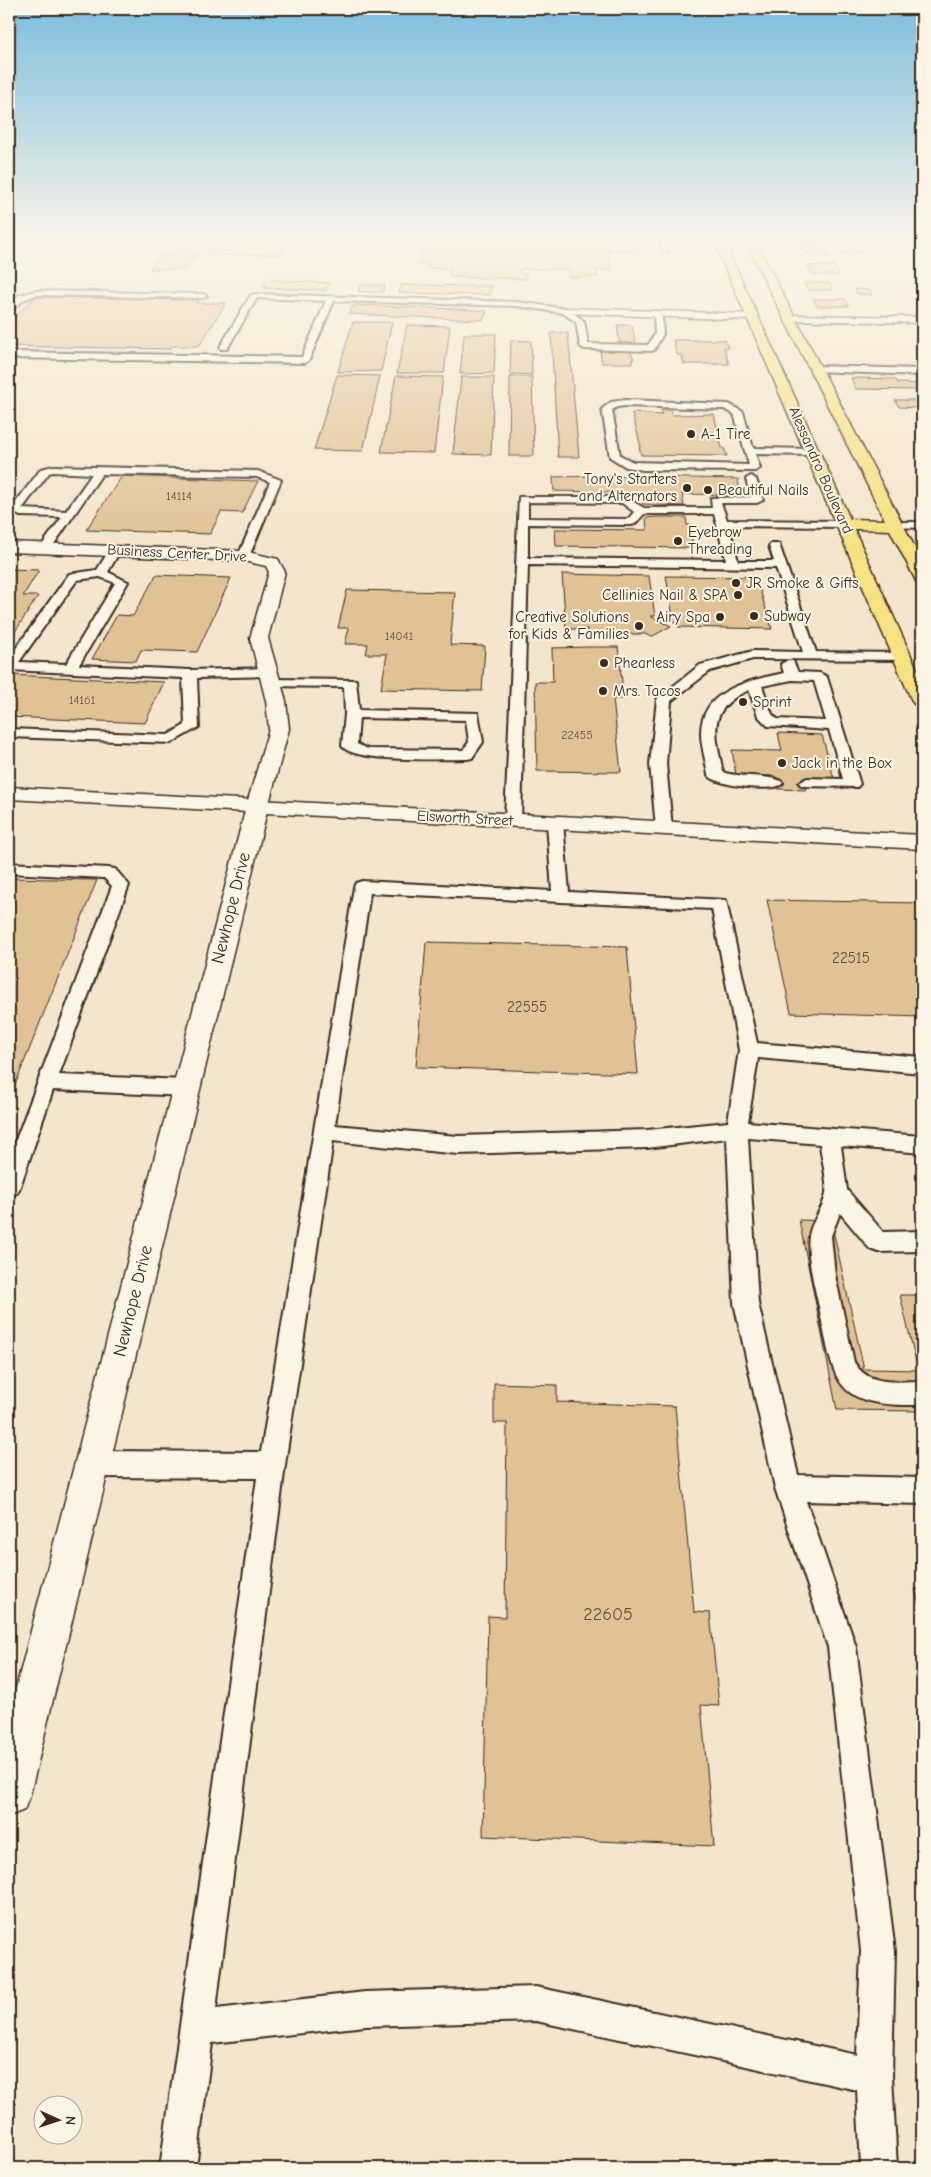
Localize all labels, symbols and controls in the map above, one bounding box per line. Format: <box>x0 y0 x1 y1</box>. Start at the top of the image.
street label: Alessandro Boulevard <box>785 404 857 536</box>
place label: A-1 Tire <box>701 425 751 443</box>
marker: A-1 Tire <box>685 428 697 440</box>
place label: Tony's Starters and Alternators <box>579 470 677 505</box>
place label: Beautiful Nails <box>718 481 809 499</box>
marker: Tony's Starters and Alternators <box>681 482 693 494</box>
marker: Beautiful Nails <box>702 484 714 496</box>
house number: 14114 <box>166 489 192 503</box>
place label: Eyebrow Threading <box>688 523 752 558</box>
marker: Eyebrow Threading <box>672 535 684 547</box>
street label: Business Center Drive <box>107 540 248 566</box>
place label: JR Smoke & Gifts <box>746 574 858 592</box>
marker: JR Smoke & Gifts <box>730 577 742 589</box>
place label: Cellinies Nail & SPA <box>602 586 728 604</box>
marker: Cellinies Nail & SPA <box>732 589 744 601</box>
place label: Subway <box>764 607 811 625</box>
place label: Creative Solutions for Kids & Families <box>508 608 629 643</box>
place label: Airy Spa <box>656 608 710 626</box>
marker: Subway <box>748 610 760 622</box>
marker: Airy Spa <box>714 611 726 623</box>
marker: Creative Solutions for Kids & Families <box>633 620 645 632</box>
house number: 14041 <box>385 629 413 643</box>
place label: Phearless <box>614 654 675 672</box>
marker: Phearless <box>598 657 610 669</box>
place label: Mrs. Tacos <box>613 682 681 700</box>
marker: Mrs. Tacos <box>597 685 609 697</box>
house number: 14161 <box>69 693 96 707</box>
place label: Sprint <box>753 693 792 711</box>
marker: Sprint <box>737 696 749 708</box>
house number: 22455 <box>561 728 593 742</box>
place label: Jack in the Box <box>792 754 893 772</box>
marker: Jack in the Box <box>776 757 788 769</box>
street label: Elsworth Street <box>417 806 514 830</box>
street label: Newhope Drive <box>207 850 255 966</box>
house number: 22515 <box>832 949 870 967</box>
house number: 22555 <box>507 998 547 1016</box>
street label: Newhope Drive <box>109 1243 157 1359</box>
house number: 22605 <box>583 1604 633 1625</box>
north arrow <box>32 2094 82 2144</box>
text: N <box>62 2116 79 2126</box>

